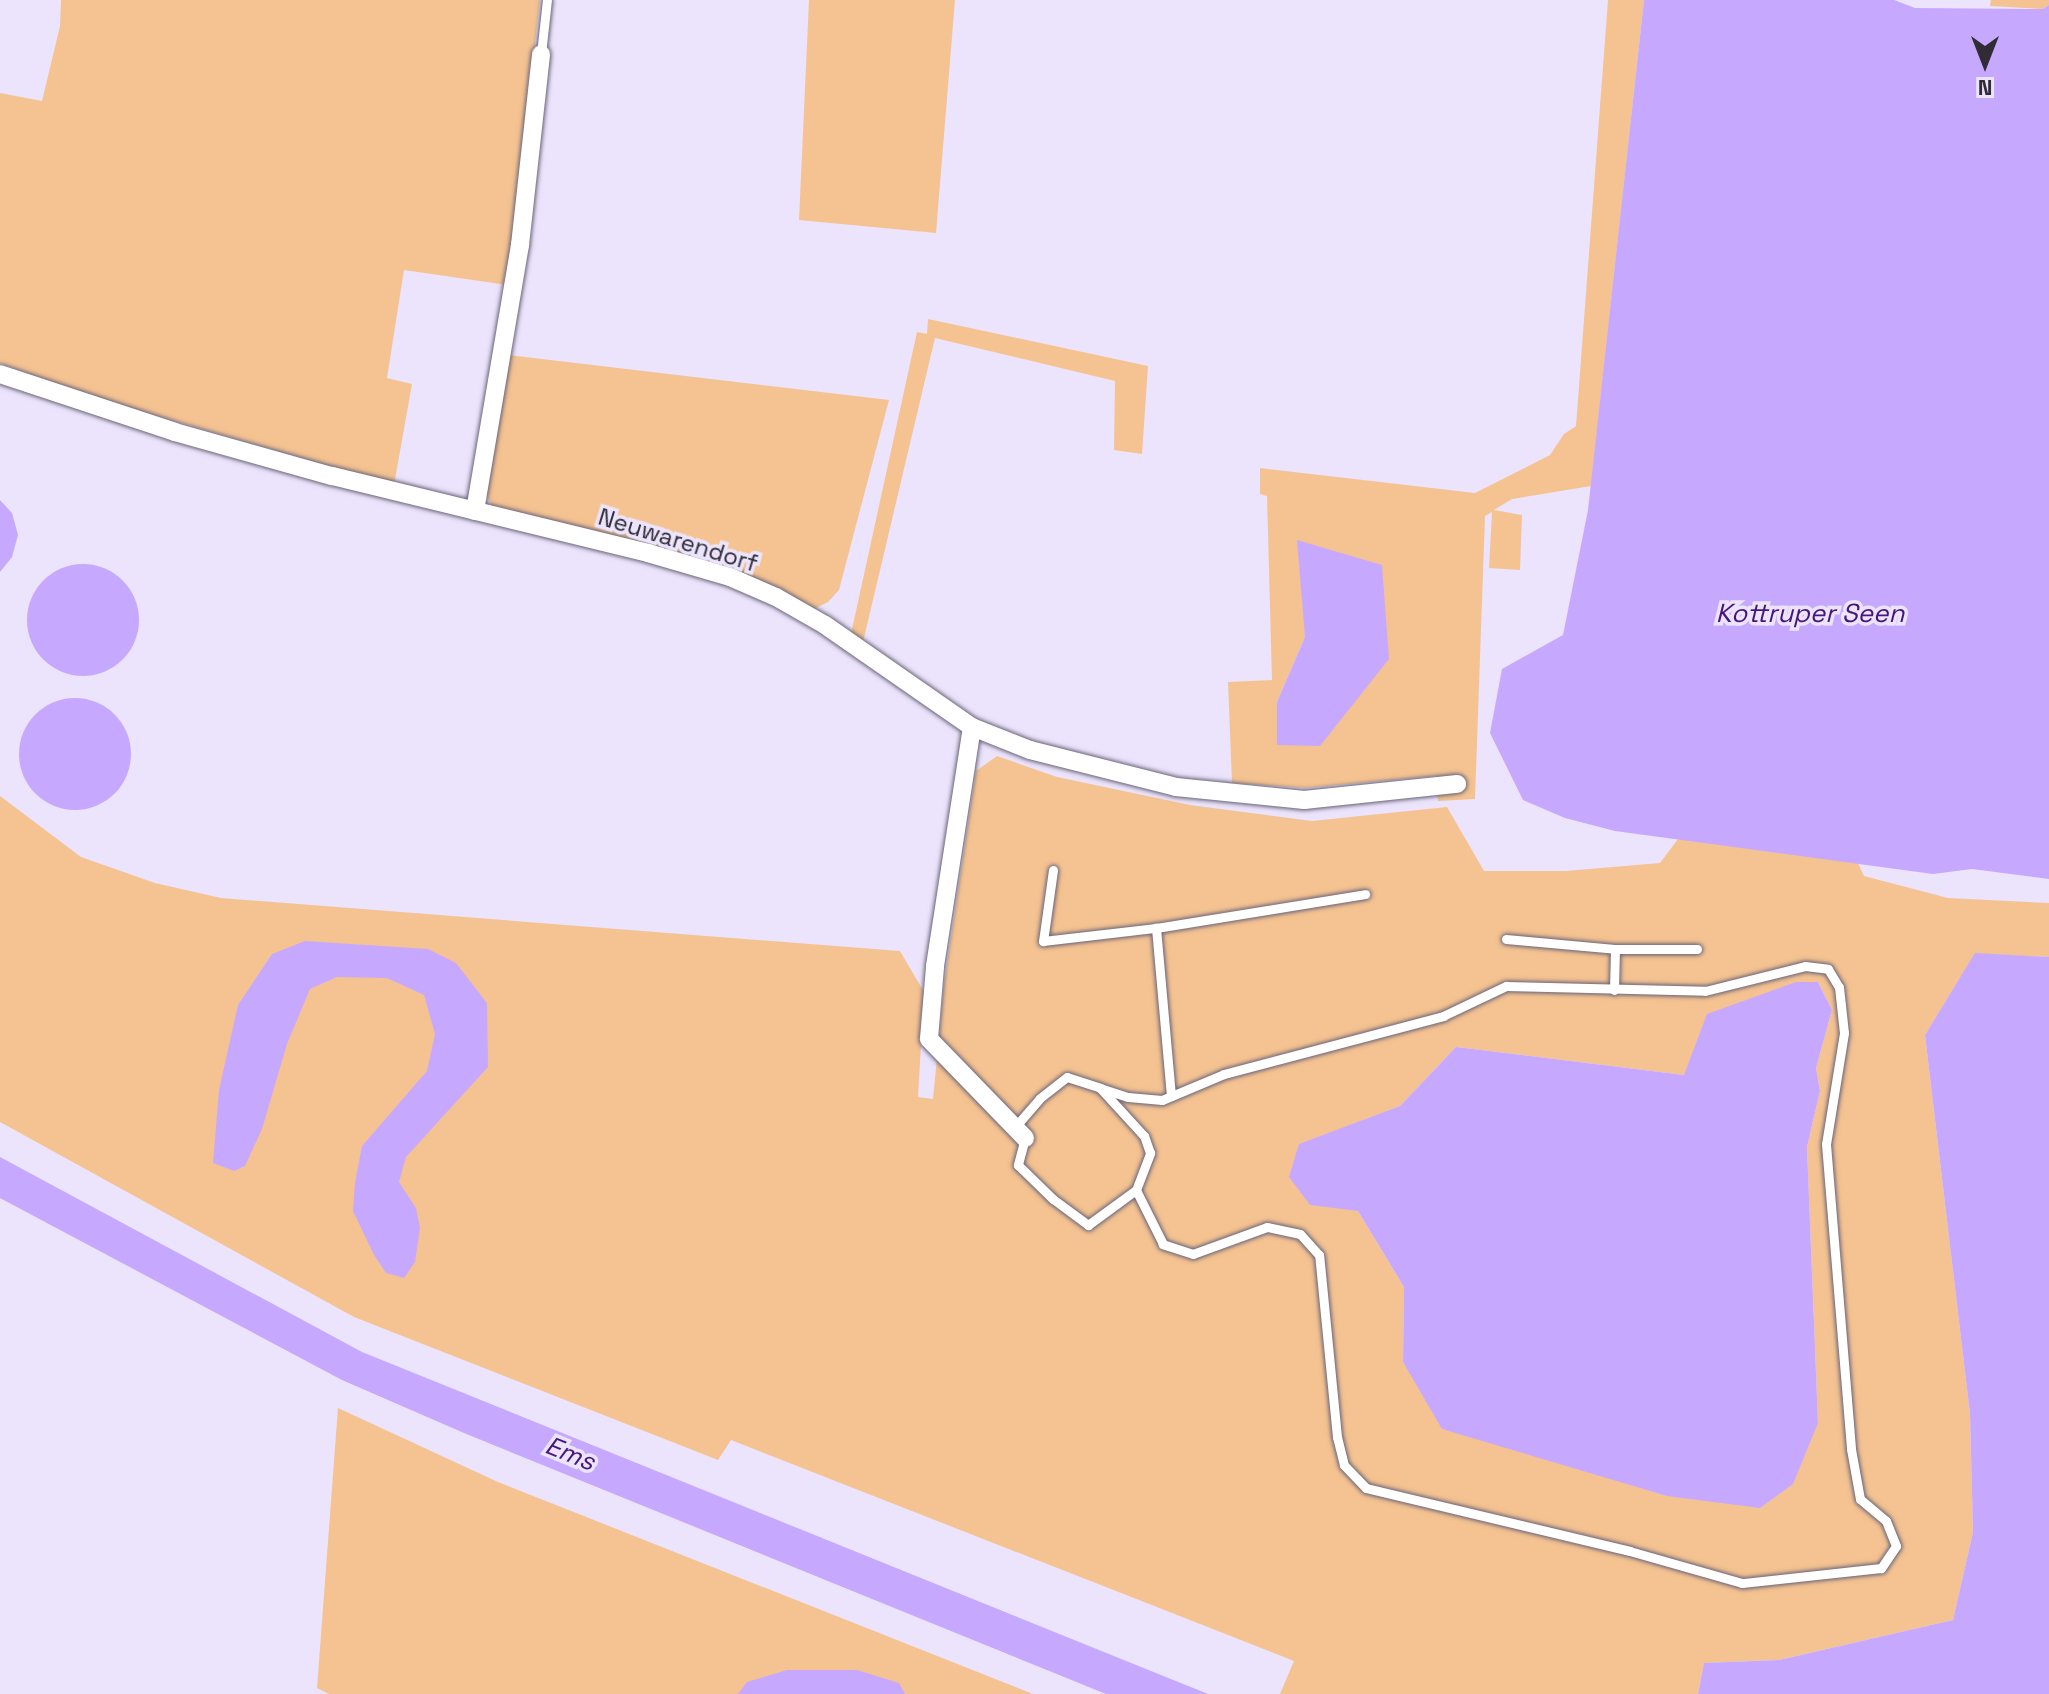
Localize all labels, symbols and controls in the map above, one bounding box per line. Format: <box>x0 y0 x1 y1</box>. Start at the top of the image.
north arrow <box>1945 24 2025 104</box>
text: N <box>1978 74 1992 102</box>
street label: Neuwarendorf <box>595 502 761 578</box>
water label: Kottruper Seen <box>1716 598 1904 630</box>
water label: Ems <box>541 1430 599 1478</box>

